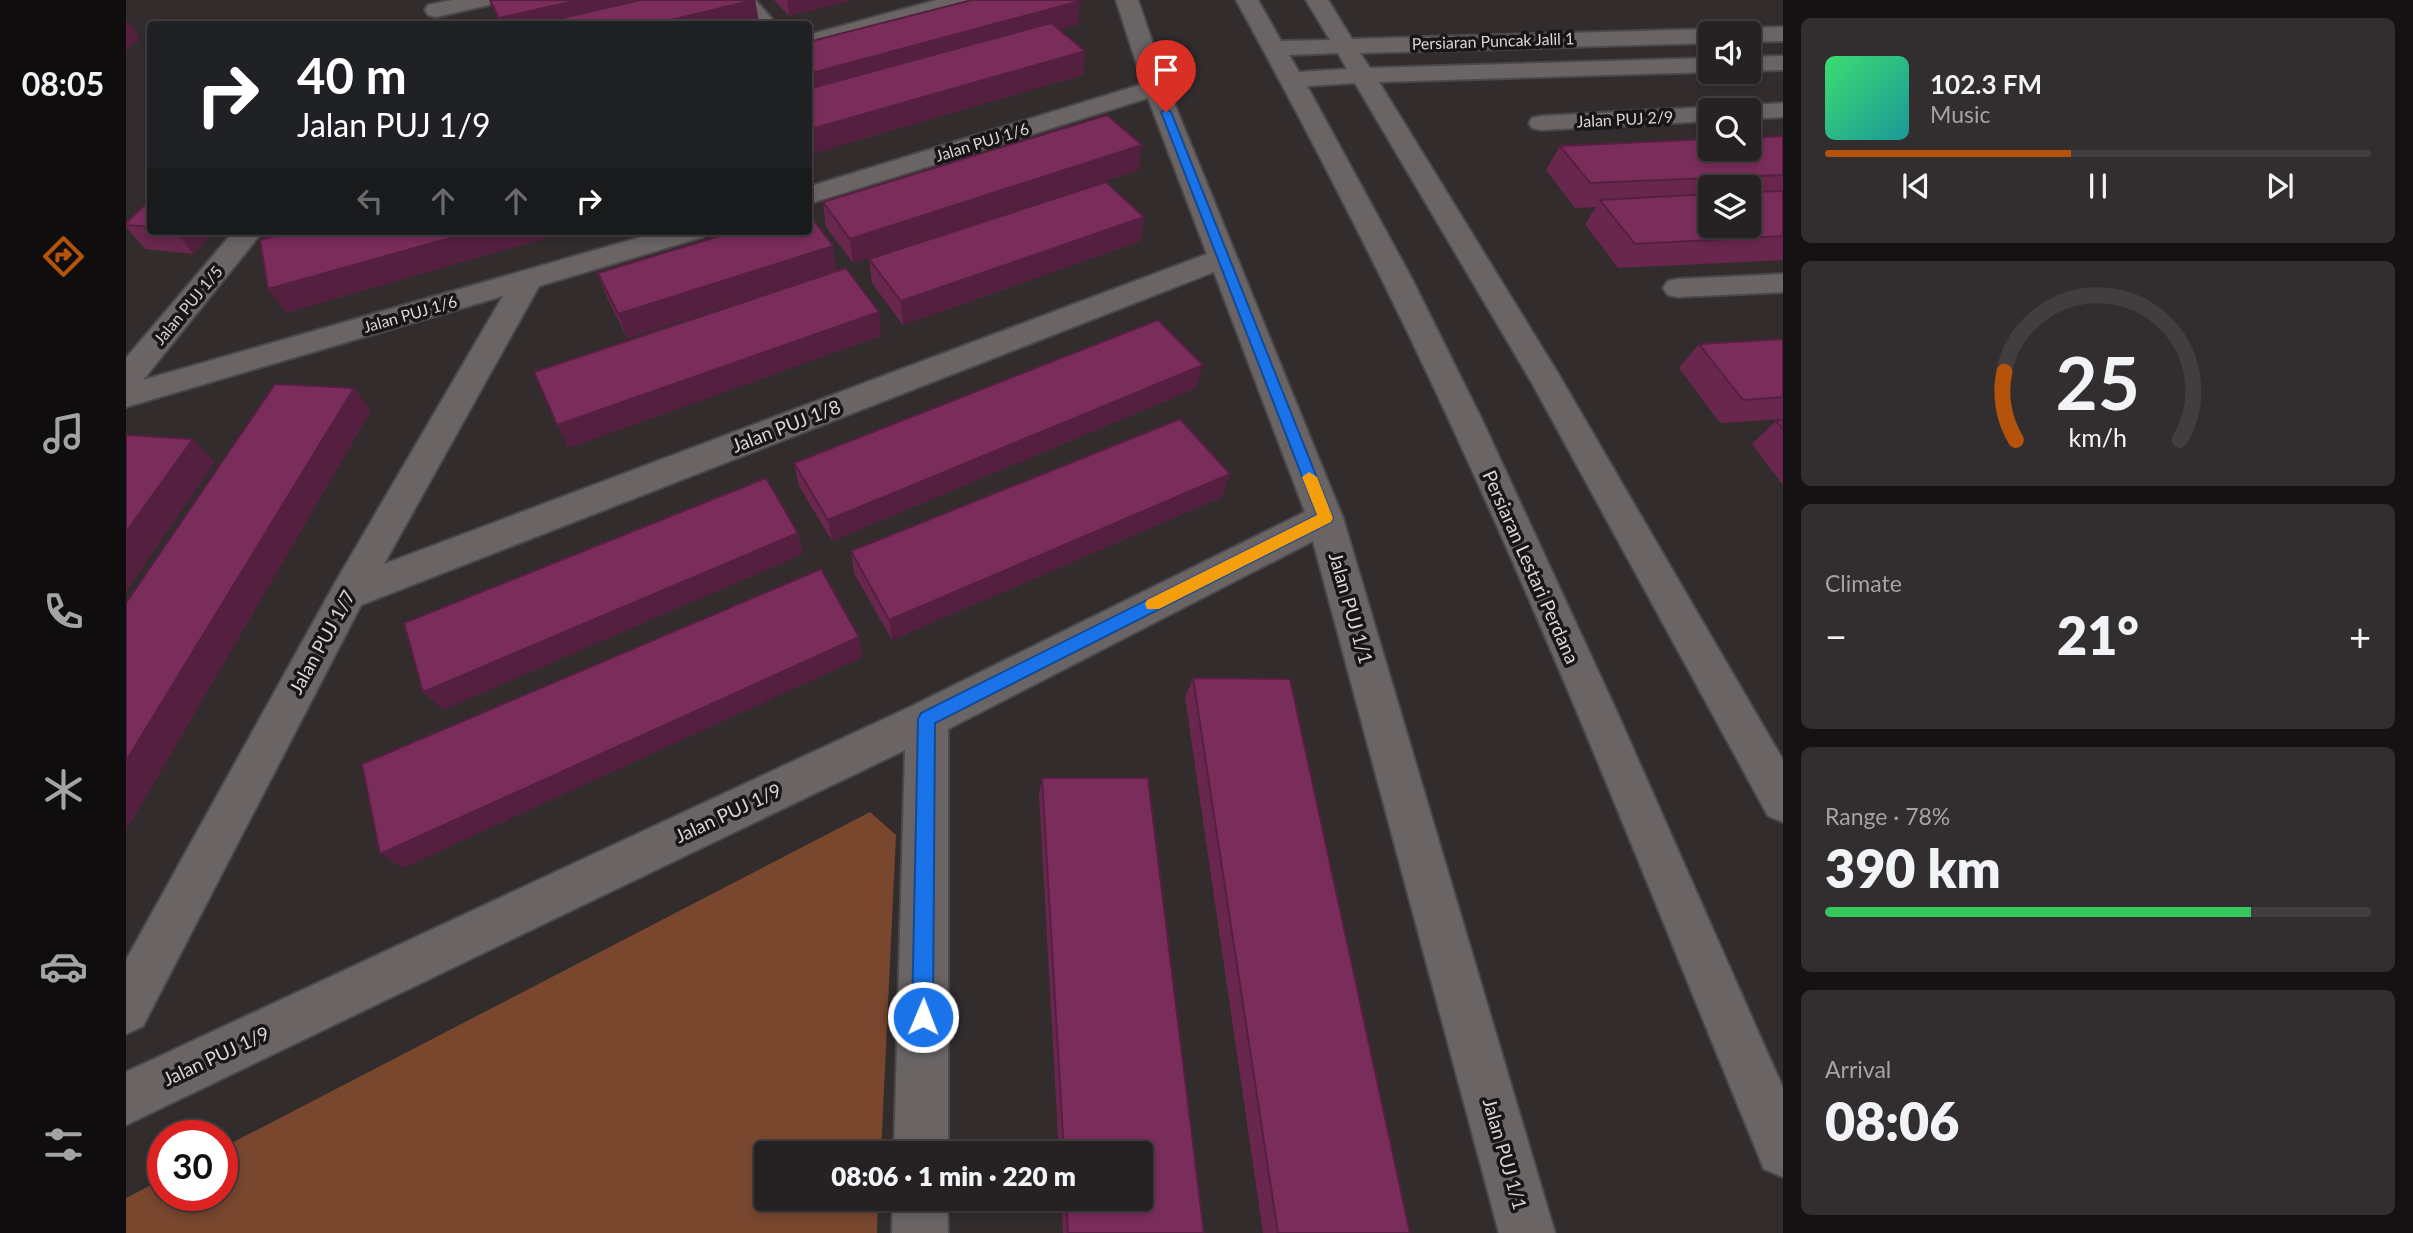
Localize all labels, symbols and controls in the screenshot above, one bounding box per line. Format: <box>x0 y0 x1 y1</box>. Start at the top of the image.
map controls <box>1698 21 1761 238</box>
button: sound <box>1698 21 1761 84</box>
street label: Persiaran Puncak Jalil 1 <box>1411 28 1575 53</box>
pin <box>1136 40 1196 112</box>
text: 40 m <box>297 46 407 104</box>
icon: right <box>182 49 273 140</box>
icon: arrive <box>1147 51 1185 89</box>
text: 08:05 <box>22 64 104 103</box>
text: 102.3 FM <box>1930 68 2042 100</box>
button: search <box>1698 98 1761 161</box>
text: Music <box>1930 100 1990 128</box>
text: Jalan PUJ 1/9 <box>297 105 490 144</box>
street label: Jalan PUJ 2/9 <box>1576 106 1674 131</box>
street label: Jalan PUJ 1/6 <box>933 118 1031 165</box>
icon: previous <box>1897 167 1935 205</box>
icon: pause <box>2079 167 2117 205</box>
icon: next <box>2261 167 2299 205</box>
button: layers <box>1698 175 1761 238</box>
icon: left <box>351 182 389 220</box>
icon: ahead <box>424 182 462 220</box>
icon: ahead <box>497 182 535 220</box>
icon: right <box>570 182 608 220</box>
icon: directions <box>39 232 88 281</box>
street label: Jalan PUJ 1/5 <box>149 262 226 348</box>
street label: Jalan PUJ 1/6 <box>361 291 459 336</box>
text: 25 <box>2056 338 2140 426</box>
street label: Jalan PUJ 1/8 <box>728 394 844 457</box>
icon: music <box>39 409 88 458</box>
text: km/h <box>2069 421 2127 451</box>
street label: Persiaran Lestari Perdana <box>1478 467 1585 667</box>
street label: Jalan PUJ 1/1 <box>1325 549 1378 666</box>
text: Climate <box>1825 569 1902 597</box>
street label: Jalan PUJ 1/7 <box>284 586 359 698</box>
icon: phone <box>39 587 88 636</box>
text: 21° <box>2057 604 2139 666</box>
text: − <box>1825 613 1847 659</box>
text: + <box>2349 613 2371 659</box>
icon: climate <box>39 765 88 814</box>
street label: Jalan PUJ 1/9 <box>671 778 785 847</box>
text: Range · 78% <box>1825 802 1950 830</box>
text: 390 km <box>1825 837 2001 899</box>
icon: car <box>39 942 88 991</box>
position arrow <box>886 980 960 1054</box>
street label: Jalan PUJ 1/9 <box>159 1021 273 1090</box>
text: Arrival <box>1825 1055 1891 1083</box>
text: 08:06 <box>1825 1090 1959 1152</box>
street label: Jalan PUJ 1/1 <box>1479 1095 1532 1212</box>
icon: filters <box>39 1120 88 1169</box>
speed limit sign: 30 <box>147 1120 238 1211</box>
text: 08:06 · 1 min · 220 m <box>831 1160 1076 1192</box>

